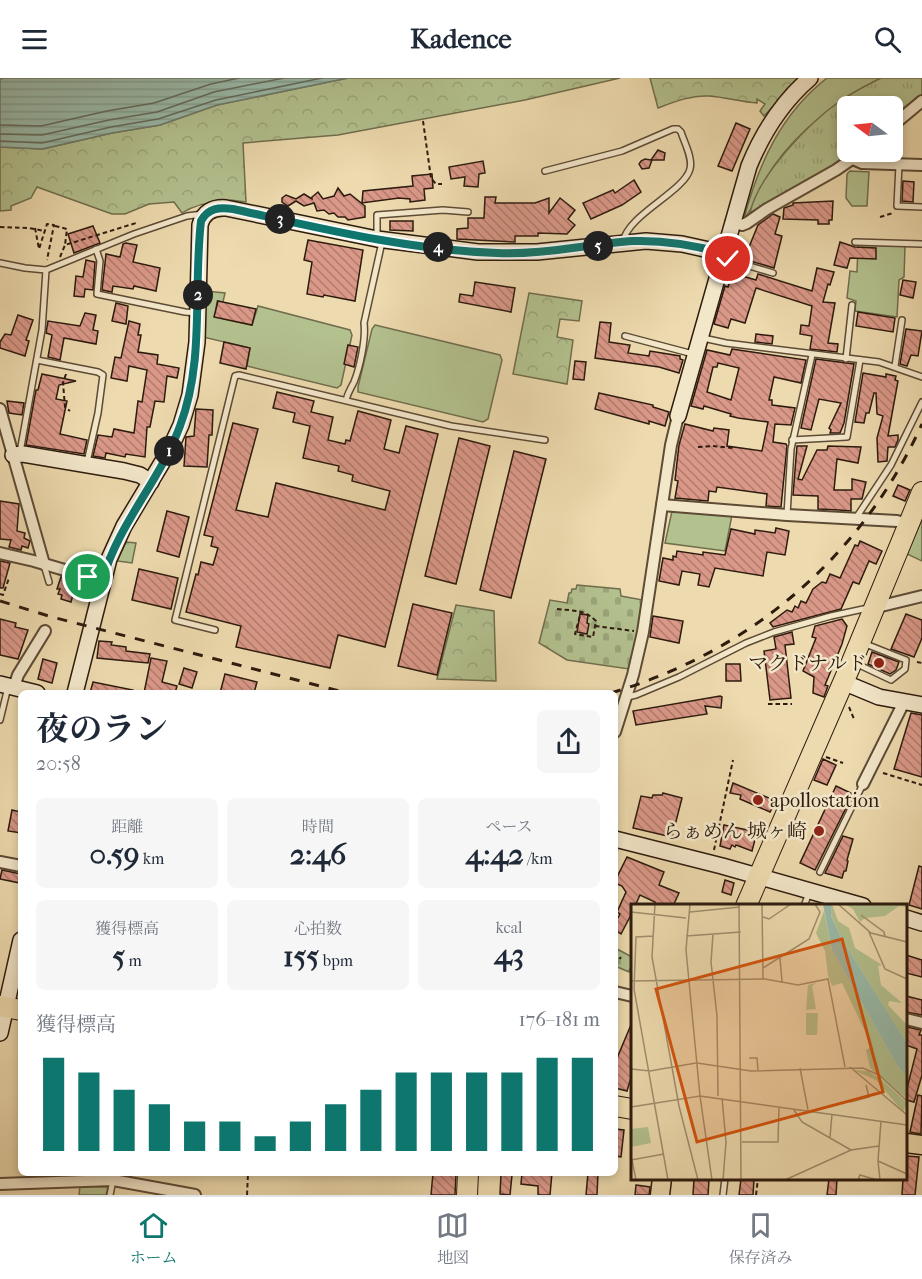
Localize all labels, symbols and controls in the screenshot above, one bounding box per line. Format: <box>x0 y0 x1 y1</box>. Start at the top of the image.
icon: menu <box>18 23 51 56</box>
text: Kadence <box>410 23 512 55</box>
icon: search <box>871 23 904 56</box>
north arrow <box>837 96 903 162</box>
map controls <box>837 96 903 162</box>
pin: 3 <box>265 204 295 234</box>
text: 3 <box>277 209 283 228</box>
pin: 5 <box>583 231 613 261</box>
pin: 4 <box>423 232 453 262</box>
pin <box>702 233 753 284</box>
text: 5 <box>595 236 601 255</box>
text: 4 <box>433 237 443 256</box>
icon: check <box>711 242 744 275</box>
pin: 2 <box>183 280 213 310</box>
text: 2 <box>194 285 202 304</box>
pin: 1 <box>154 436 184 466</box>
text: 1 <box>166 441 172 460</box>
pin <box>62 551 113 602</box>
icon: arrive <box>71 560 104 593</box>
place label: マクドナルド <box>748 652 867 675</box>
marker: マクドナルド <box>872 656 886 670</box>
text: 夜のラン <box>36 710 168 749</box>
button: share <box>537 710 600 773</box>
text: 20:58 <box>36 752 81 775</box>
place label: apollostation <box>770 789 880 812</box>
marker: apollostation <box>751 793 765 807</box>
text: 距離 <box>111 817 143 836</box>
text: 時間 <box>302 817 334 836</box>
text: ペース <box>485 817 533 836</box>
place label: らぁめん 城ヶ崎 <box>663 820 807 843</box>
marker: らぁめん 城ヶ崎 <box>812 824 826 838</box>
text: 0.59 <box>90 837 139 872</box>
text: 2:46 <box>290 837 346 872</box>
text: 4:42 <box>466 837 524 872</box>
text: km <box>139 849 164 868</box>
text: /km <box>524 849 553 868</box>
inset map <box>631 904 907 1180</box>
text: kcal <box>496 918 522 937</box>
text: 獲得標高 <box>95 919 159 938</box>
text: 心拍数 <box>294 919 342 938</box>
text: 43 <box>494 937 524 972</box>
text: 5 <box>112 939 125 974</box>
text: 155 <box>283 939 319 974</box>
text: m <box>125 951 142 970</box>
text: bpm <box>319 951 353 970</box>
text: 176–181 m <box>518 1008 600 1031</box>
text: 獲得標高 <box>36 1013 116 1036</box>
tab: ホーム <box>129 1209 178 1268</box>
tab: 地図 <box>436 1209 469 1268</box>
tab: 保存済み <box>728 1209 792 1268</box>

